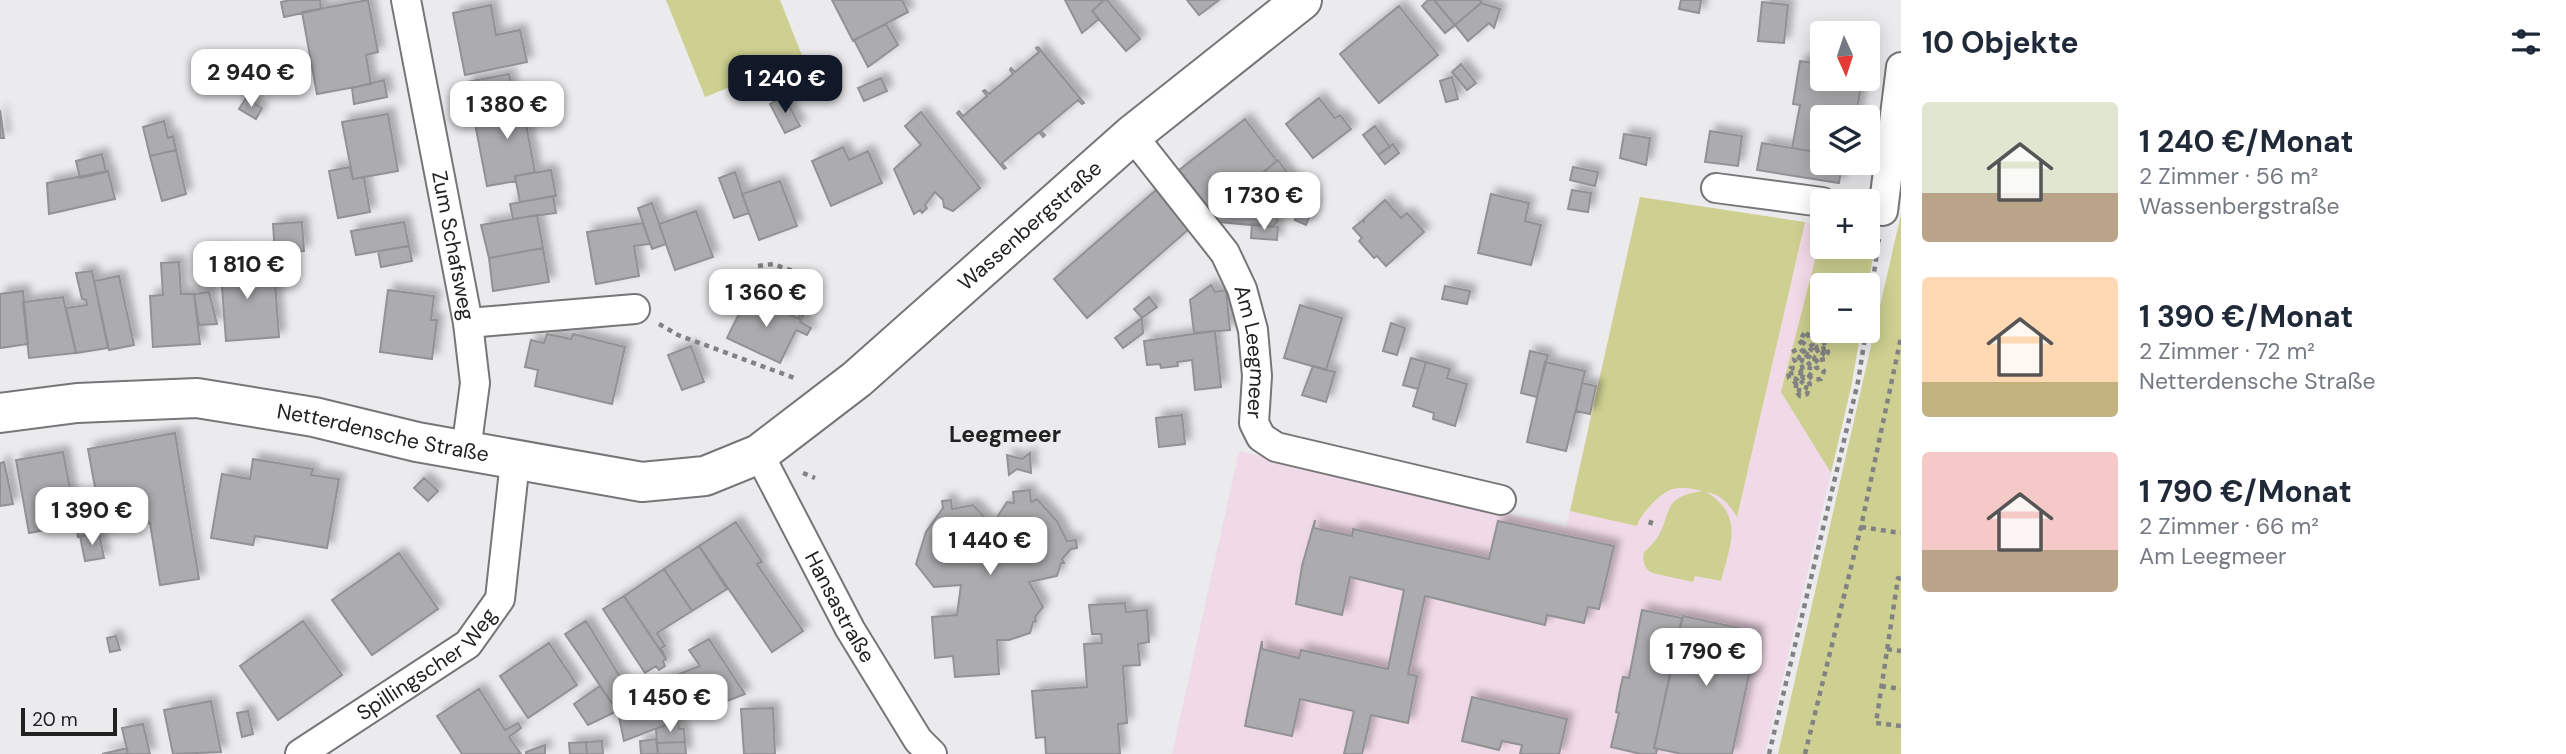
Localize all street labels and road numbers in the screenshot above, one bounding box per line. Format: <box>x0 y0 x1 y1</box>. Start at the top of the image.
street label: Wassenbergstraße <box>952 154 1108 297</box>
street label: Zum Schafsweg <box>425 168 481 323</box>
street label: Am Leegmeer <box>1228 282 1271 420</box>
street label: Netterdensche Straße <box>275 397 491 469</box>
street label: Hansastraße <box>798 547 881 668</box>
street label: Spillingscher Weg <box>351 602 503 727</box>

